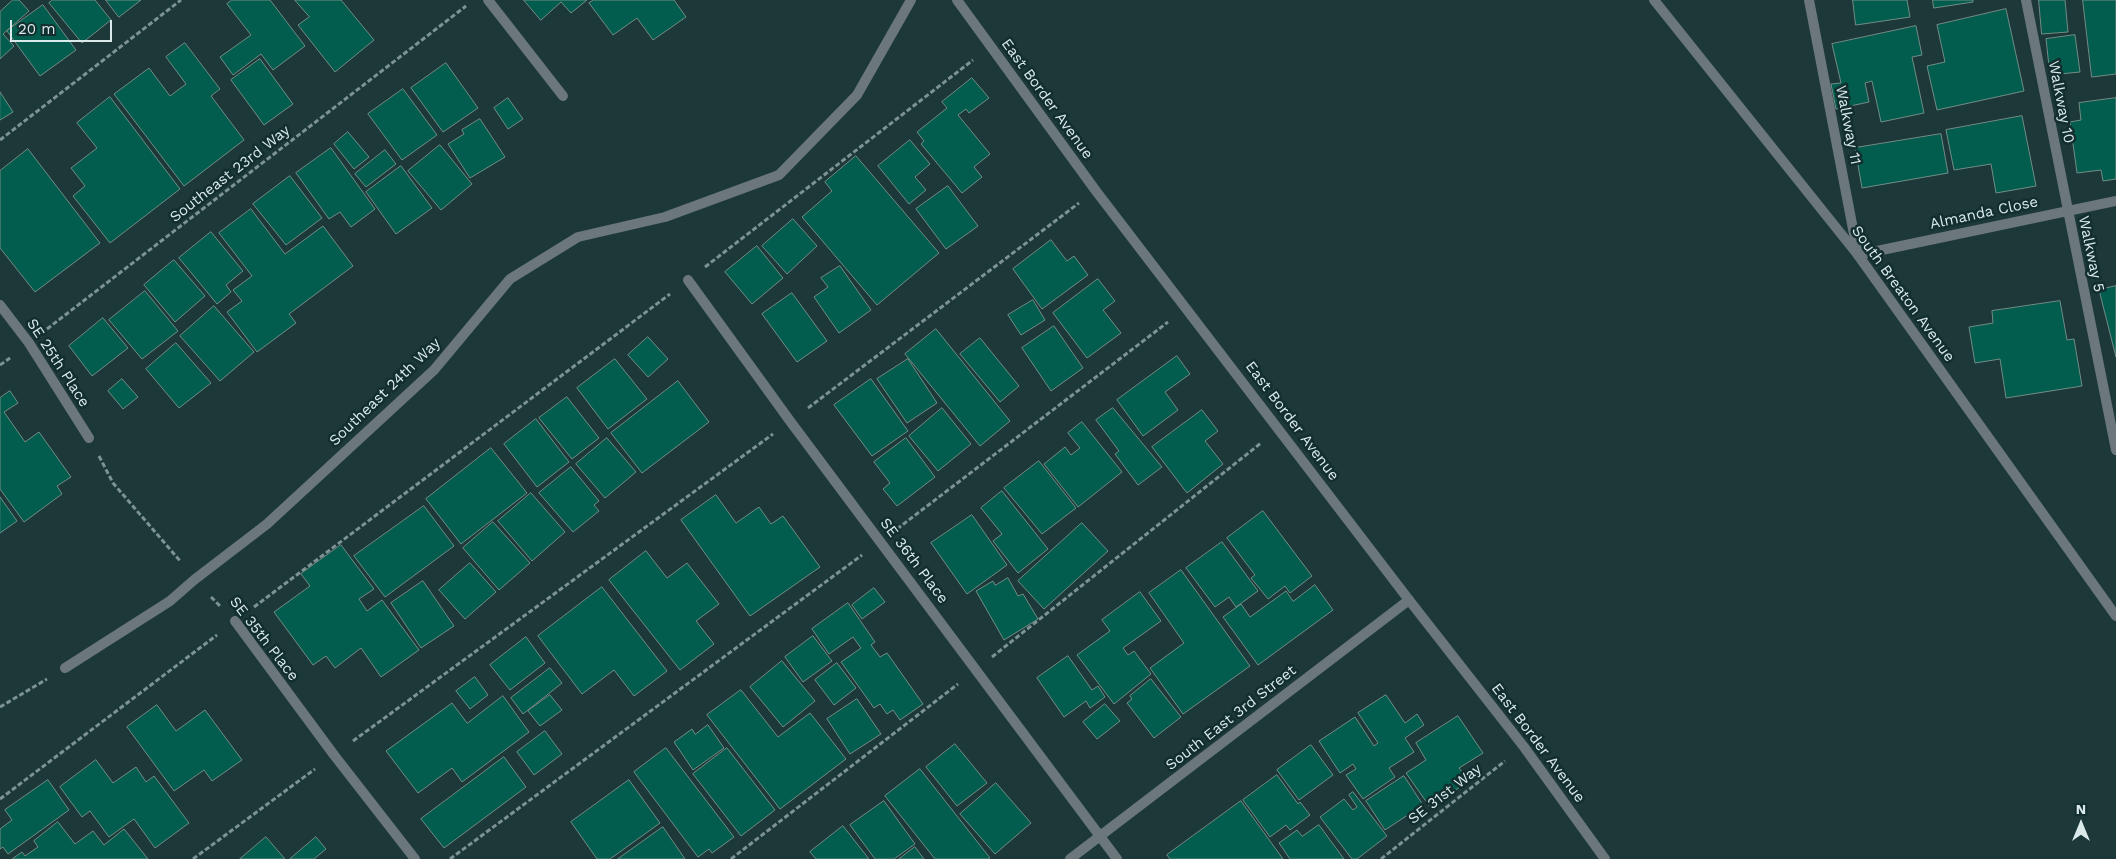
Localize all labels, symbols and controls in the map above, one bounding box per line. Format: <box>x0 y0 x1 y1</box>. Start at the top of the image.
scale bar <box>12 10 115 42</box>
text: 20 m <box>18 20 56 38</box>
street label: East Border Avenue <box>997 35 1097 163</box>
street label: Walkway 10 <box>2044 59 2078 145</box>
street label: Walkway 11 <box>1831 84 1865 166</box>
street label: Southeast 23rd Way <box>166 122 294 226</box>
street label: Almanda Close <box>1928 193 2040 233</box>
street label: Walkway 5 <box>2074 214 2108 294</box>
street label: South Breaton Avenue <box>1848 222 1958 366</box>
street label: SE 25th Place <box>23 315 93 411</box>
street label: Southeast 24th Way <box>326 334 444 450</box>
street label: East Border Avenue <box>1241 358 1343 484</box>
street label: SE 36th Place <box>876 515 952 607</box>
street label: SE 35th Place <box>226 593 302 685</box>
street label: South East 3rd Street <box>1162 662 1300 774</box>
street label: East Border Avenue <box>1487 680 1589 806</box>
street label: SE 31st Way <box>1405 760 1485 828</box>
north arrow <box>2056 799 2106 849</box>
text: N <box>2076 801 2086 817</box>

